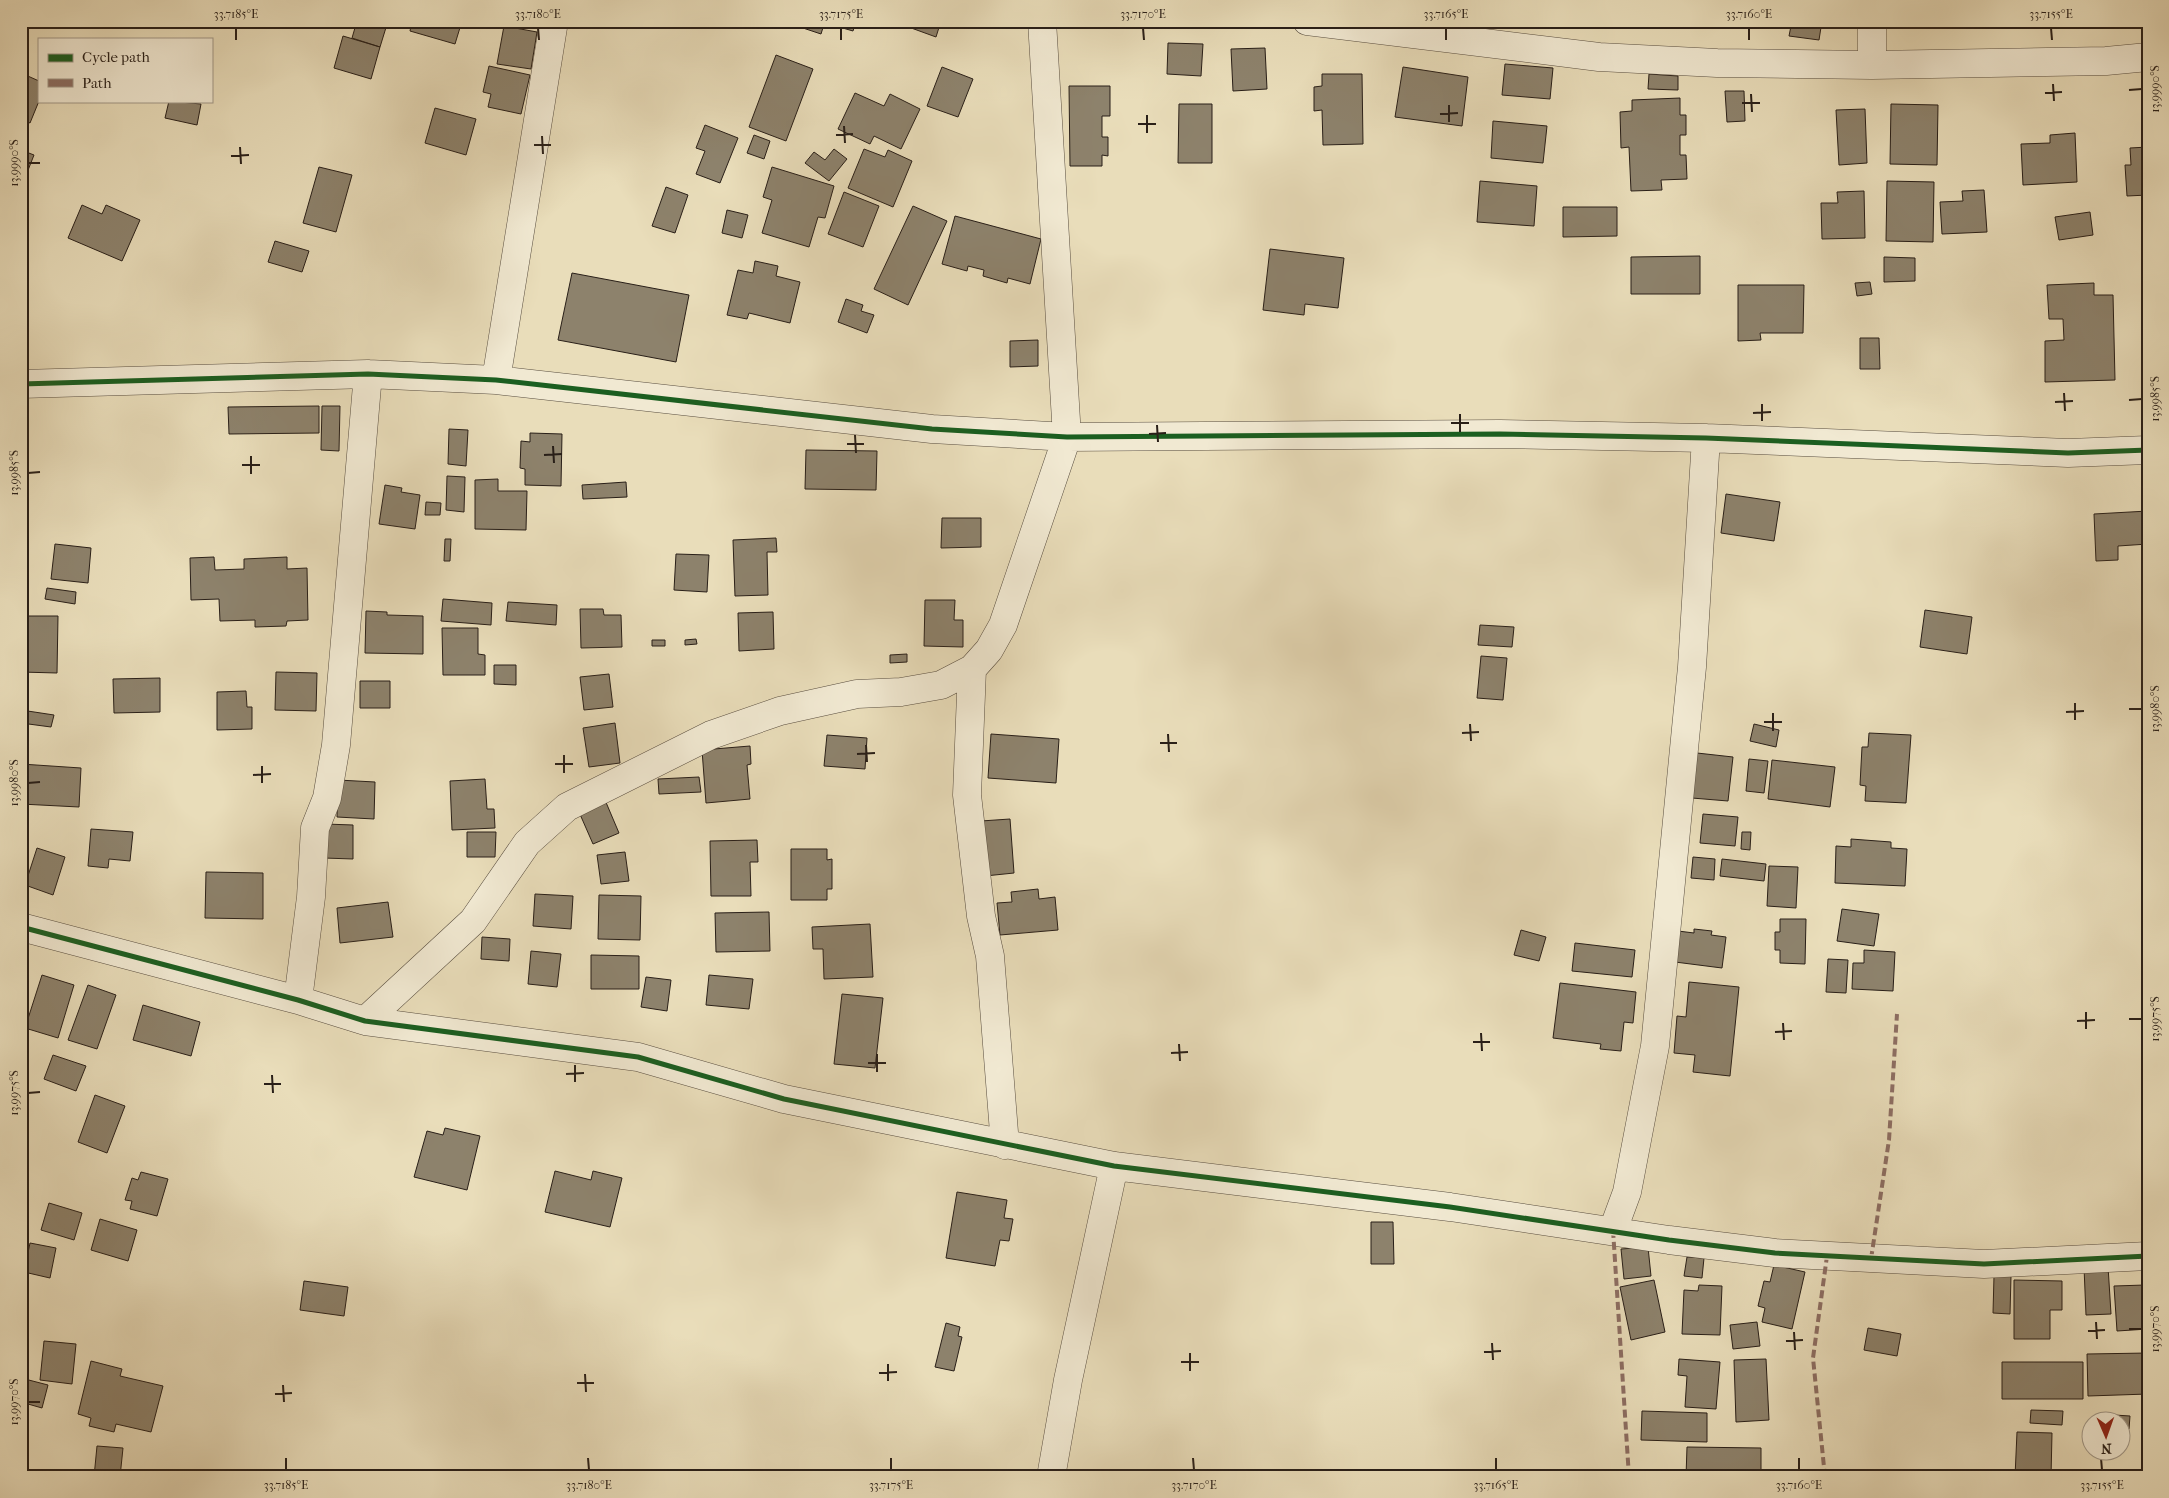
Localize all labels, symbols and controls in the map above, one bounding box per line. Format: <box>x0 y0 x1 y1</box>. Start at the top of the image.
text: 33.7185°E <box>214 7 258 21</box>
text: 33.7180°E <box>515 7 561 21</box>
text: 33.7175°E <box>819 7 863 21</box>
text: 33.7170°E <box>1120 7 1166 21</box>
text: 33.7165°E <box>1424 7 1468 21</box>
text: 33.7160°E <box>1726 7 1772 21</box>
text: 33.7155°E <box>2029 7 2073 21</box>
legend <box>38 38 212 102</box>
text: Cycle path <box>82 48 150 66</box>
text: 13.9990°S <box>2148 65 2162 113</box>
text: Path <box>82 74 112 92</box>
text: 13.9990°S <box>7 139 21 187</box>
text: 13.9985°S <box>2148 376 2162 422</box>
text: 13.9985°S <box>7 450 21 496</box>
text: 13.9980°S <box>2148 685 2162 733</box>
text: 13.9980°S <box>7 759 21 807</box>
text: 13.9975°S <box>2148 996 2162 1042</box>
text: 13.9975°S <box>7 1070 21 1116</box>
text: 13.9970°S <box>2148 1306 2162 1352</box>
text: 13.9970°S <box>7 1379 21 1425</box>
north arrow <box>2082 1410 2132 1460</box>
text: N <box>2100 1440 2112 1457</box>
text: 33.7185°E <box>264 1478 308 1492</box>
text: 33.7180°E <box>566 1478 612 1492</box>
text: 33.7175°E <box>869 1478 913 1492</box>
text: 33.7170°E <box>1171 1478 1217 1492</box>
text: 33.7165°E <box>1474 1478 1518 1492</box>
text: 33.7160°E <box>1776 1478 1822 1492</box>
text: 33.7155°E <box>2080 1478 2124 1492</box>

